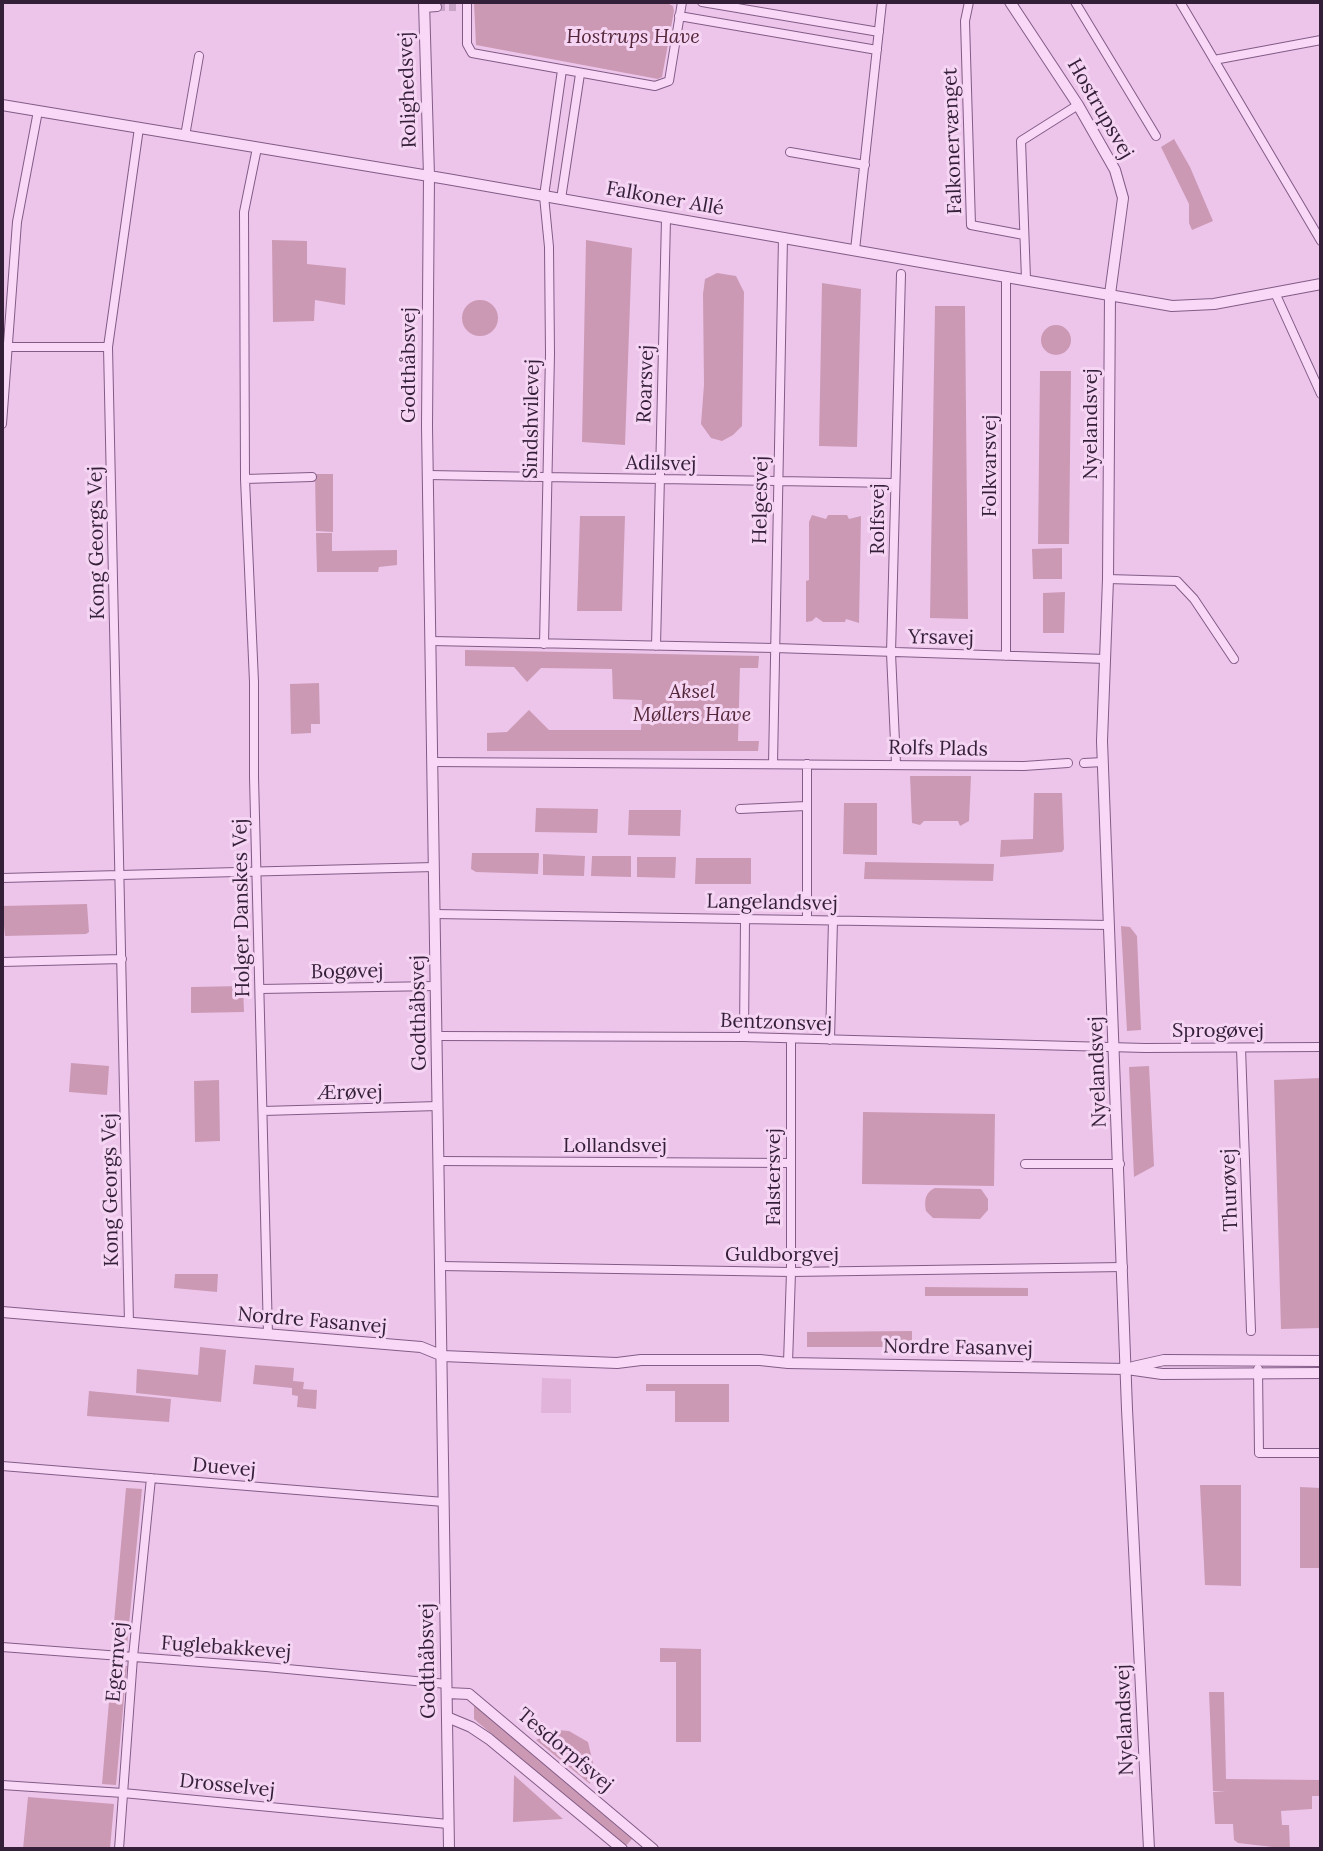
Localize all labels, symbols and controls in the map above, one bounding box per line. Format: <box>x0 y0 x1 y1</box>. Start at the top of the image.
park label: Hostrups Have <box>566 25 700 49</box>
street label: Rolighedsvej <box>394 31 422 149</box>
street label: Hostrupsvej <box>1062 55 1138 163</box>
street label: Falkonervænget <box>938 67 968 215</box>
street label: Falkoner Allé <box>604 177 726 221</box>
street label: Godthåbsvej <box>397 307 421 423</box>
street label: Roarsvej <box>633 344 659 424</box>
street label: Sindshvilevej <box>519 359 545 479</box>
street label: Nyelandsvej <box>1079 368 1103 480</box>
street label: Folkvarsvej <box>978 415 1002 517</box>
street label: Adilsvej <box>625 451 697 477</box>
street label: Helgesvej <box>748 456 774 544</box>
street label: Kong Georgs Vej <box>84 466 110 620</box>
street label: Rolfsvej <box>866 483 890 555</box>
street label: Yrsavej <box>908 625 974 651</box>
park label: Aksel Møllers Have <box>633 680 751 727</box>
street label: Rolfs Plads <box>888 736 988 762</box>
street label: Holger Danskes Vej <box>228 818 256 998</box>
street label: Langelandsvej <box>706 890 838 916</box>
street label: Godthåbsvej <box>406 955 432 1071</box>
street label: Bogøvej <box>310 959 384 985</box>
street label: Bentzonsvej <box>720 1009 832 1037</box>
street label: Nyelandsvej <box>1084 1016 1112 1128</box>
street label: Sprogøvej <box>1172 1019 1264 1043</box>
street label: Ærøvej <box>317 1080 383 1106</box>
street label: Kong Georgs Vej <box>98 1113 124 1267</box>
street label: Falstersvej <box>762 1128 786 1226</box>
street label: Lollandsvej <box>563 1134 667 1158</box>
street label: Thurøvej <box>1217 1148 1243 1232</box>
street label: Guldborgvej <box>725 1243 839 1267</box>
street label: Nordre Fasanvej <box>236 1303 388 1339</box>
street label: Nordre Fasanvej <box>883 1335 1033 1361</box>
street label: Duevej <box>191 1453 257 1483</box>
street label: Godthåbsvej <box>415 1603 441 1719</box>
street label: Egernvej <box>102 1621 132 1703</box>
street label: Fuglebakkevej <box>160 1631 292 1665</box>
street label: Nyelandsvej <box>1111 1664 1139 1776</box>
street label: Tesdorpfsvej <box>512 1703 618 1797</box>
street label: Drosselvej <box>178 1769 276 1803</box>

